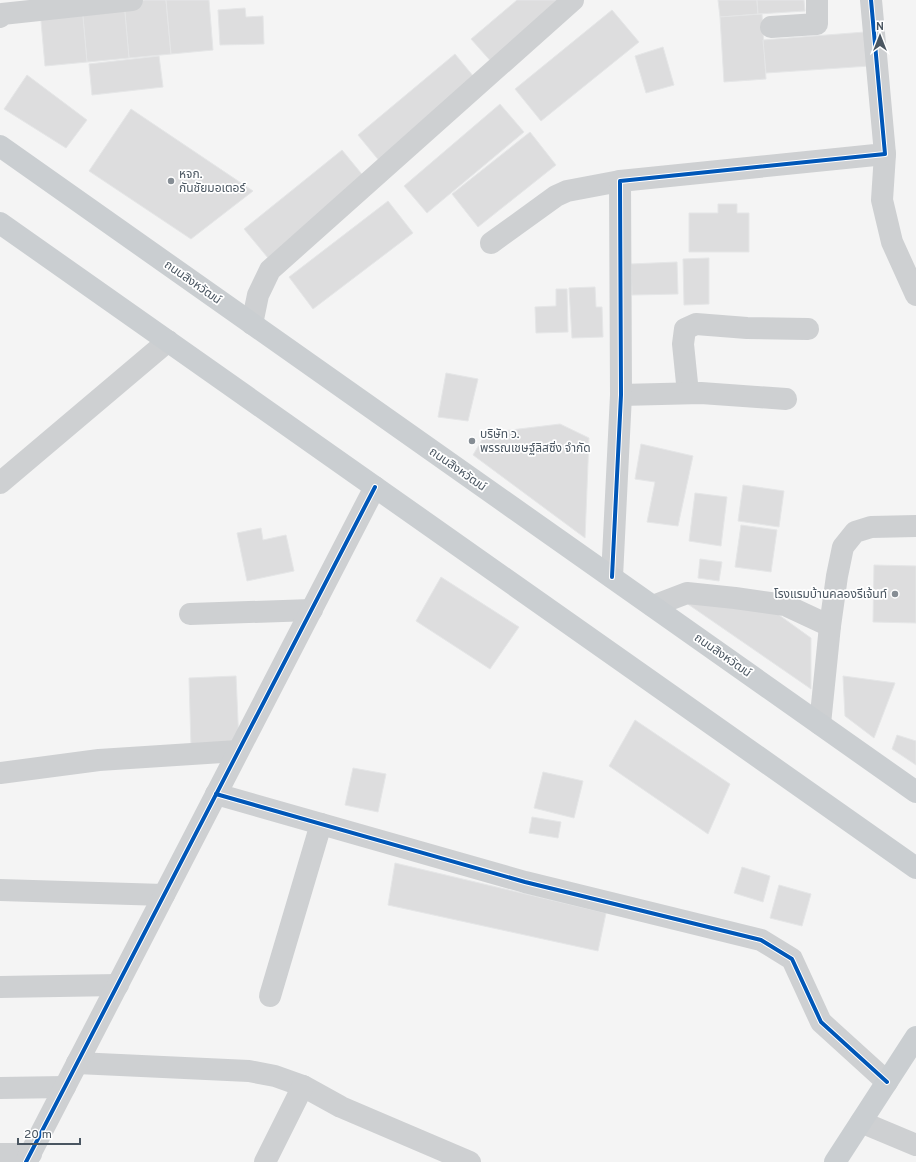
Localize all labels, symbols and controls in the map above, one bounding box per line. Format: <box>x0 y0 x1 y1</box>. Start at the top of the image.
north arrow <box>860 16 900 56</box>
text: N <box>876 20 884 34</box>
place label: หจก. กันชัยมอเตอร์ <box>179 167 246 197</box>
marker: หจก. กันชัยมอเตอร์ <box>166 176 176 186</box>
street label: ถนนสิงหวัฒน์ <box>161 257 224 308</box>
place label: บริษัท ว. พรรณเชษฐ์ลิสซิ่ง จำกัด <box>480 427 591 457</box>
marker: บริษัท ว. พรรณเชษฐ์ลิสซิ่ง จำกัด <box>467 436 477 446</box>
street label: ถนนสิงหวัฒน์ <box>426 444 489 495</box>
place label: โรงแรมบ้านคลองรีเจ้นท์ <box>774 587 887 603</box>
marker: โรงแรมบ้านคลองรีเจ้นท์ <box>890 589 900 599</box>
street label: ถนนสิงหวัฒน์ <box>691 630 754 681</box>
scale bar <box>18 1120 80 1146</box>
text: 20 m <box>24 1127 52 1143</box>

